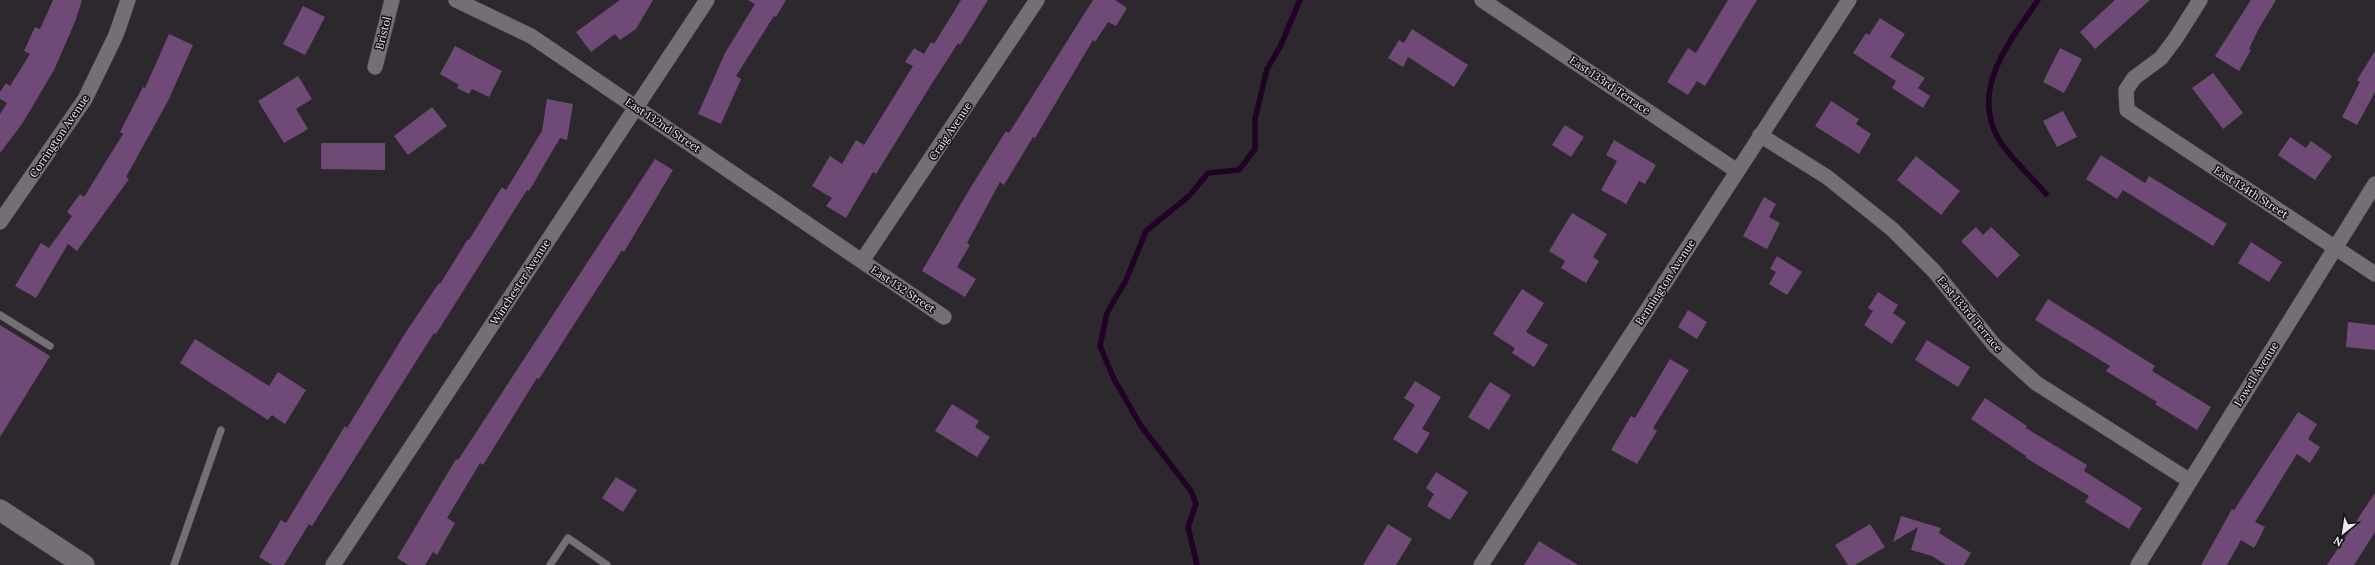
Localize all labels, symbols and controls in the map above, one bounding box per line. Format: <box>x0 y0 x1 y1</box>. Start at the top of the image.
street label: Bristol <box>372 15 394 51</box>
street label: East 133rd Terrace <box>1567 53 1653 117</box>
street label: Corrington Avenue <box>26 92 92 180</box>
street label: East 132nd Street <box>623 95 704 156</box>
street label: Craig Avenue <box>925 99 975 163</box>
street label: East 134th Street <box>2211 163 2291 222</box>
street label: Bennington Avenue <box>1632 236 1698 328</box>
street label: Winchester Avenue <box>487 237 553 327</box>
street label: East 132 Street <box>868 262 939 316</box>
street label: East 133rd Terrace <box>1934 273 2006 355</box>
street label: Lowell Avenue <box>2231 339 2281 409</box>
north arrow <box>2323 513 2363 553</box>
text: N <box>2330 533 2345 550</box>

